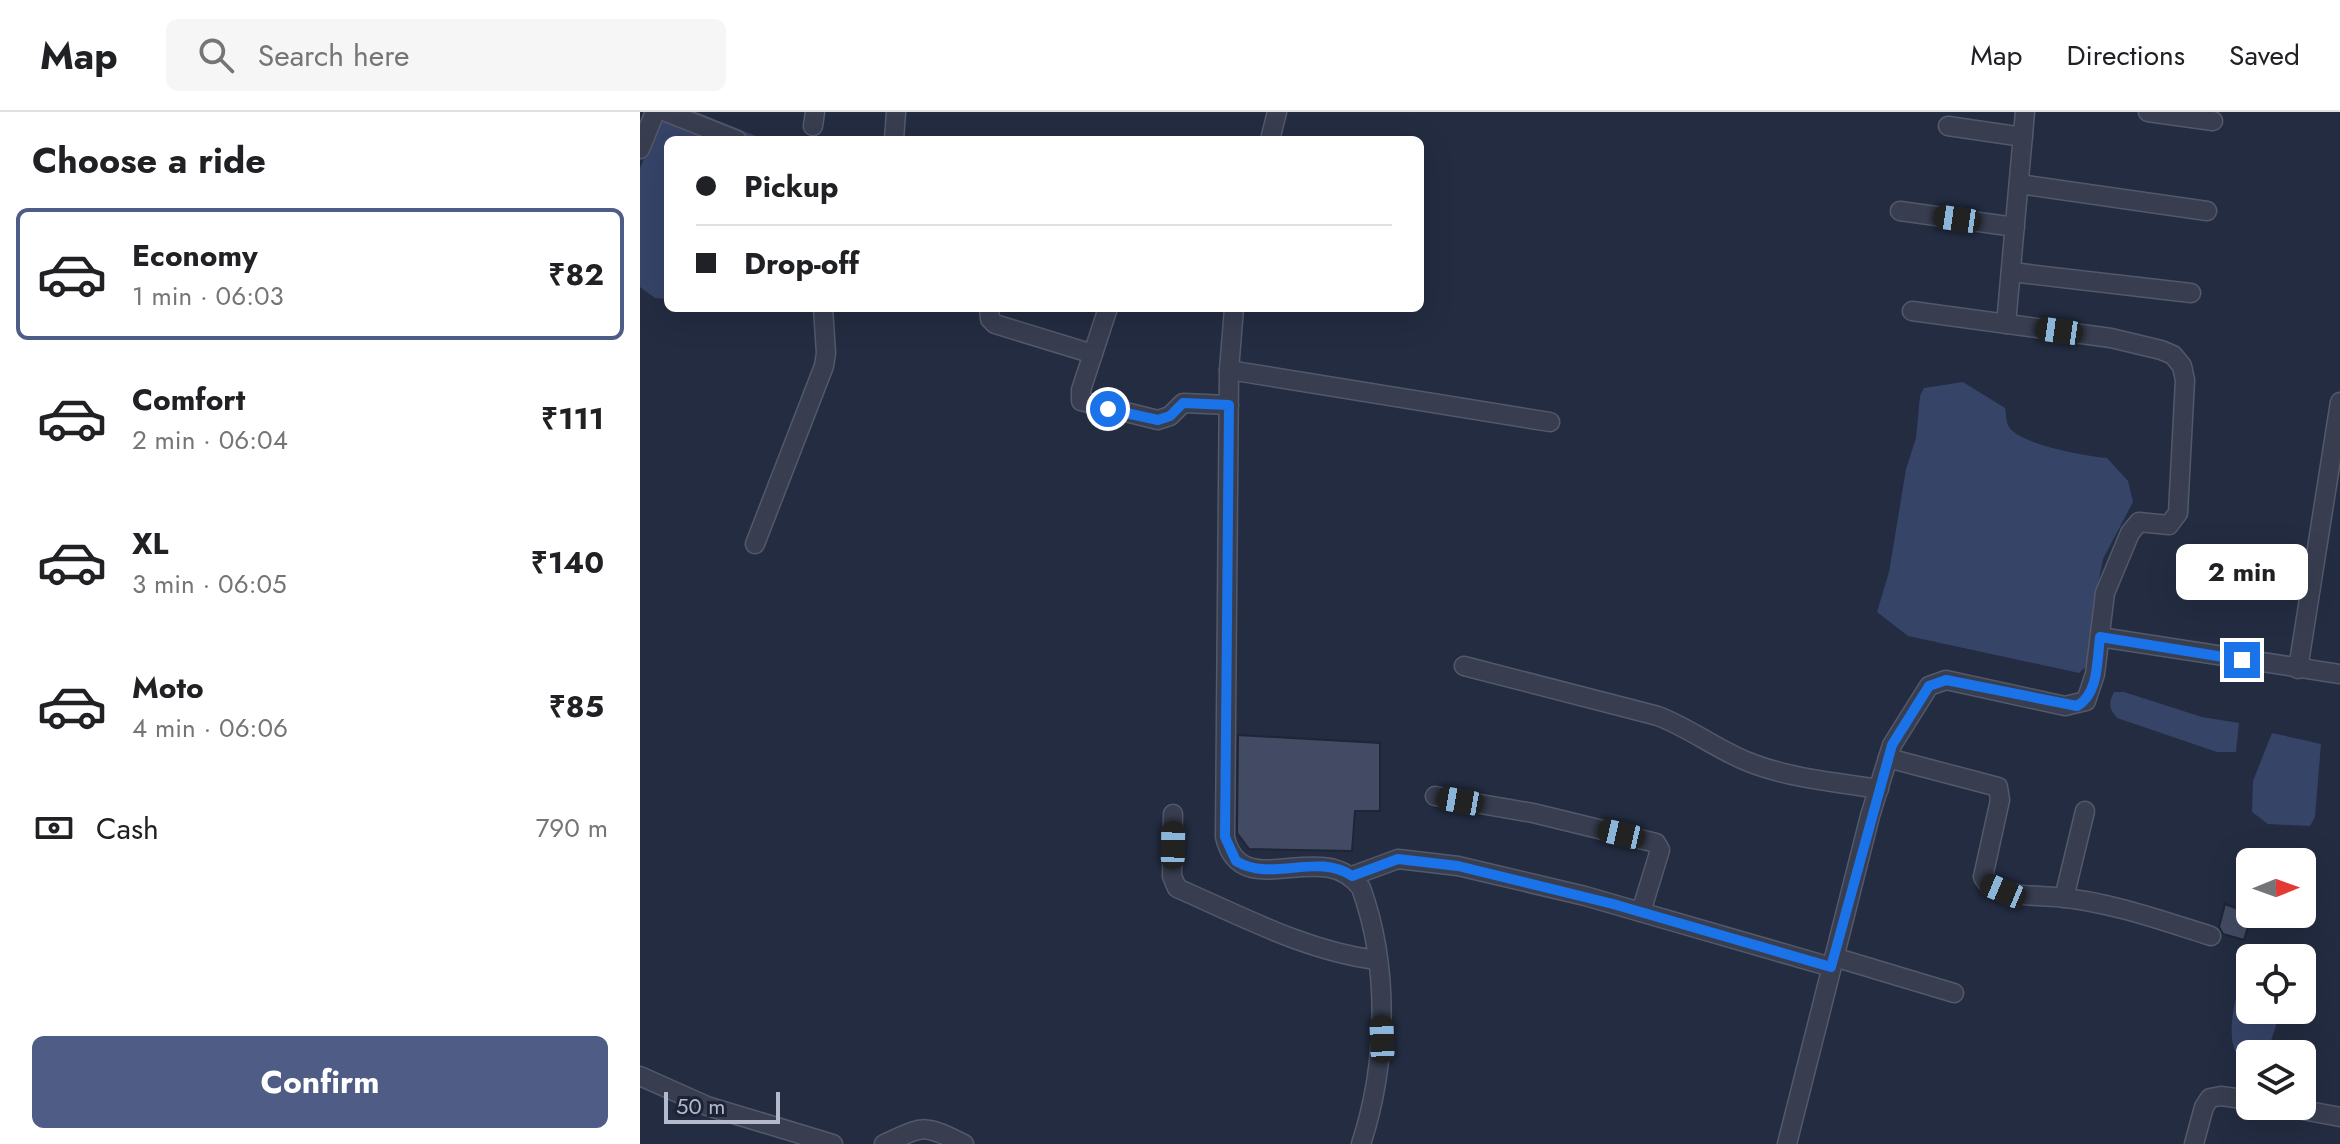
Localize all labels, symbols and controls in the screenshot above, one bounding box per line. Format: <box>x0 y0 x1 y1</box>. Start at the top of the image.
search box <box>166 19 726 91</box>
text: Map <box>40 28 118 83</box>
icon: search <box>194 33 238 77</box>
text: Search here <box>258 34 410 77</box>
text: Map <box>1970 35 2022 76</box>
text: Directions <box>2066 35 2185 76</box>
text: Saved <box>2229 35 2300 76</box>
text: Choose a ride <box>32 134 266 186</box>
text: Pickup <box>744 165 839 208</box>
car <box>1932 204 1982 234</box>
text: Economy <box>132 234 258 277</box>
icon: car <box>36 238 108 310</box>
text: Drop-off <box>744 242 859 285</box>
text: ₹82 <box>548 253 604 296</box>
text: 1 min · 06:03 <box>132 277 284 315</box>
car <box>2034 316 2084 346</box>
text: Comfort <box>132 378 245 421</box>
icon: car <box>36 382 108 454</box>
route start <box>1090 391 1126 427</box>
text: ₹111 <box>541 397 604 440</box>
text: 2 min · 06:04 <box>132 421 288 459</box>
text: XL <box>132 522 168 565</box>
icon: car <box>36 526 108 598</box>
text: ₹140 <box>531 541 604 584</box>
callout: 2 min <box>2176 544 2308 600</box>
text: 2 min <box>2208 553 2276 591</box>
text: 3 min · 06:05 <box>132 565 287 603</box>
route end <box>2224 642 2260 678</box>
text: Moto <box>132 666 204 709</box>
icon: car <box>36 670 108 742</box>
text: ₹85 <box>549 685 604 728</box>
text: 4 min · 06:06 <box>132 709 288 747</box>
car <box>1434 785 1486 817</box>
icon: cash <box>32 806 76 850</box>
text: Cash <box>96 807 159 850</box>
text: 790 m <box>536 809 608 847</box>
car <box>1595 817 1647 851</box>
car <box>1161 821 1185 869</box>
north arrow <box>2236 848 2316 928</box>
map controls <box>2236 848 2316 1120</box>
car <box>1976 871 2030 911</box>
button: locate <box>2236 944 2316 1024</box>
car <box>1369 1015 1395 1063</box>
button: Confirm <box>32 1036 608 1128</box>
button: layers <box>2236 1040 2316 1120</box>
scale bar <box>664 1088 780 1124</box>
text: 50 m <box>676 1090 725 1122</box>

